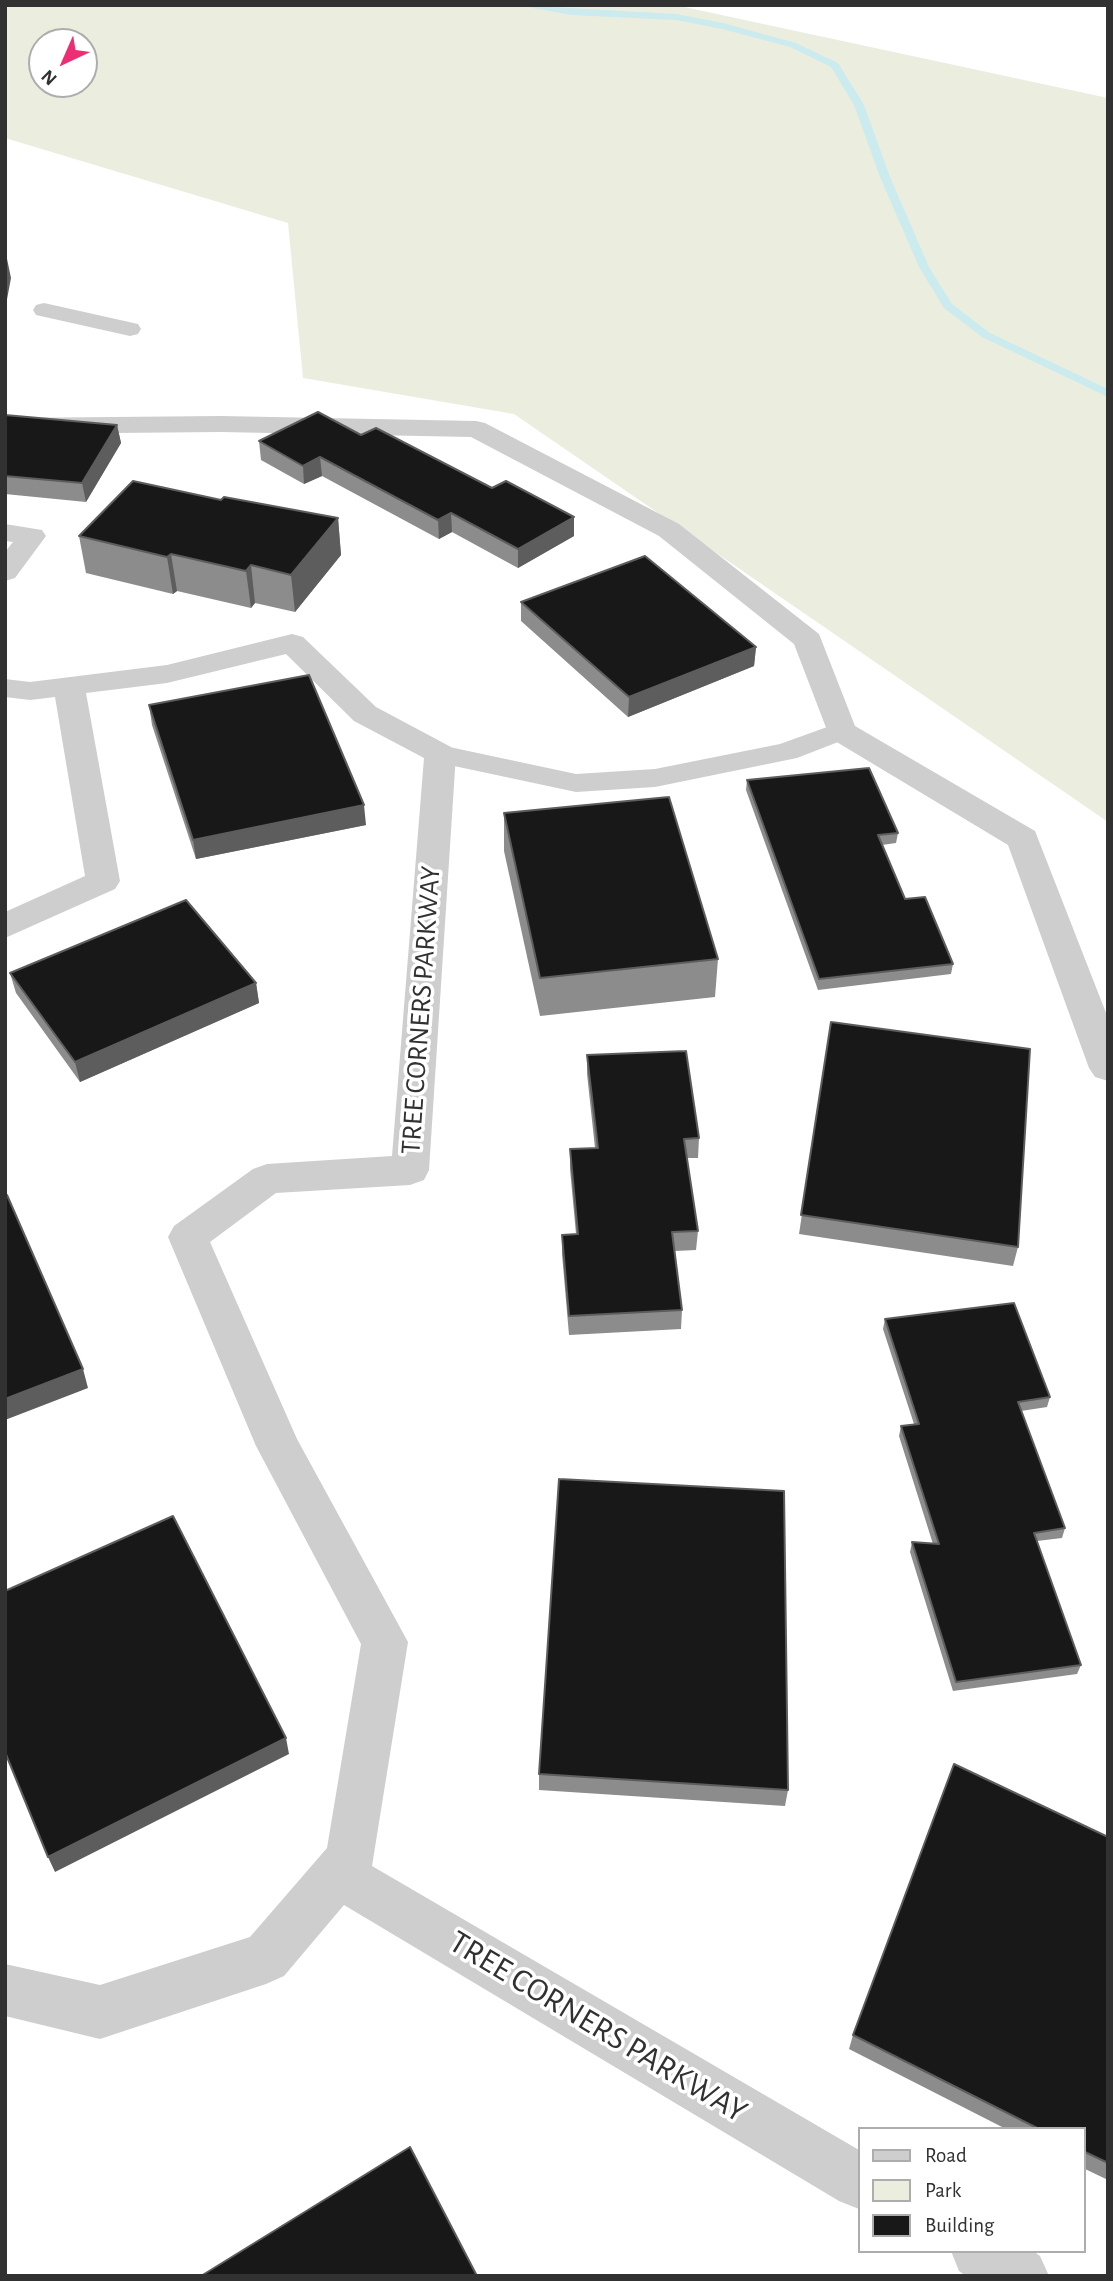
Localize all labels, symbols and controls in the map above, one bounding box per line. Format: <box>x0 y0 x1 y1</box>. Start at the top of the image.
north arrow <box>28 28 98 98</box>
text: N <box>38 66 61 88</box>
street label: TREE CORNERS PARKWAY <box>394 865 448 1155</box>
street label: TREE CORNERS PARKWAY <box>442 1922 754 2132</box>
legend <box>858 2127 1085 2253</box>
text: Road <box>925 2145 967 2166</box>
text: Park <box>925 2180 961 2201</box>
text: Building <box>925 2215 994 2236</box>

